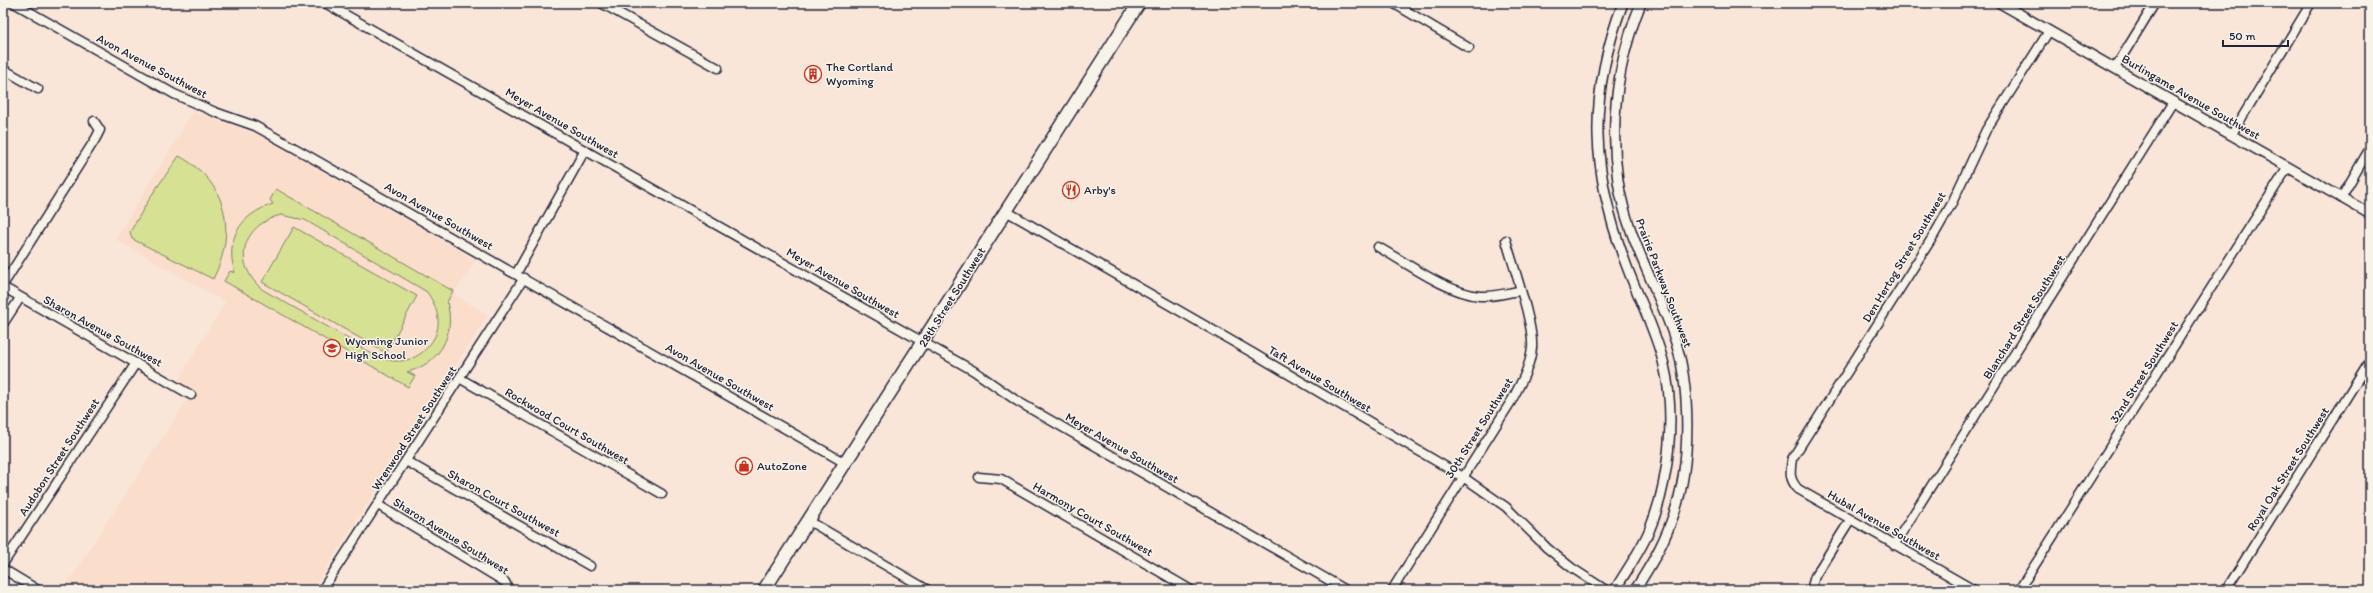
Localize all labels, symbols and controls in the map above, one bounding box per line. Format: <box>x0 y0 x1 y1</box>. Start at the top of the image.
scale bar <box>2223 22 2288 48</box>
text: 50 m <box>2229 29 2255 43</box>
street label: Avon Avenue Southwest <box>94 31 210 101</box>
street label: Burlingame Avenue Southwest <box>2119 52 2263 143</box>
place label: The Cortland Wyoming <box>826 60 893 88</box>
building icon: The Cortland Wyoming <box>803 64 823 84</box>
street label: Meyer Avenue Southwest <box>503 85 622 161</box>
street label: Avon Avenue Southwest <box>382 179 496 253</box>
restaurant icon: Arby's <box>1061 180 1081 200</box>
place label: Arby's <box>1084 183 1116 197</box>
street label: Den Hertog Street Southwest <box>1859 189 1949 325</box>
street label: Prairie Parkway Southwest <box>1633 216 1695 350</box>
street label: 28th Street Southwest <box>916 244 989 350</box>
street label: Meyer Avenue Southwest <box>784 245 903 321</box>
street label: Blanchard Street Southwest <box>1980 252 2068 382</box>
street label: Sharon Avenue Southwest <box>41 292 165 370</box>
street label: 32nd Street Southwest <box>2107 318 2181 426</box>
place label: Wyoming Junior High School <box>345 334 428 362</box>
school or university icon: Wyoming Junior High School <box>322 338 342 358</box>
street label: Avon Avenue Southwest <box>663 340 777 414</box>
street label: Taft Avenue Southwest <box>1266 343 1374 416</box>
street label: Wrenwood Street Southwest <box>368 363 460 493</box>
street label: 30th Street Southwest <box>1442 375 1516 481</box>
street label: Rockwood Court Southwest <box>503 385 632 467</box>
street label: Audobon Street Southwest <box>16 395 102 518</box>
street label: Royal Oak Street Southwest <box>2244 404 2332 533</box>
street label: Meyer Avenue Southwest <box>1063 410 1182 486</box>
shop icon: AutoZone <box>734 456 754 476</box>
place label: AutoZone <box>757 459 807 473</box>
street label: Sharon Court Southwest <box>445 466 563 540</box>
street label: Harmony Court Southwest <box>1030 479 1156 559</box>
street label: Hubal Avenue Southwest <box>1825 487 1943 563</box>
street label: Sharon Avenue Southwest <box>391 495 512 578</box>

